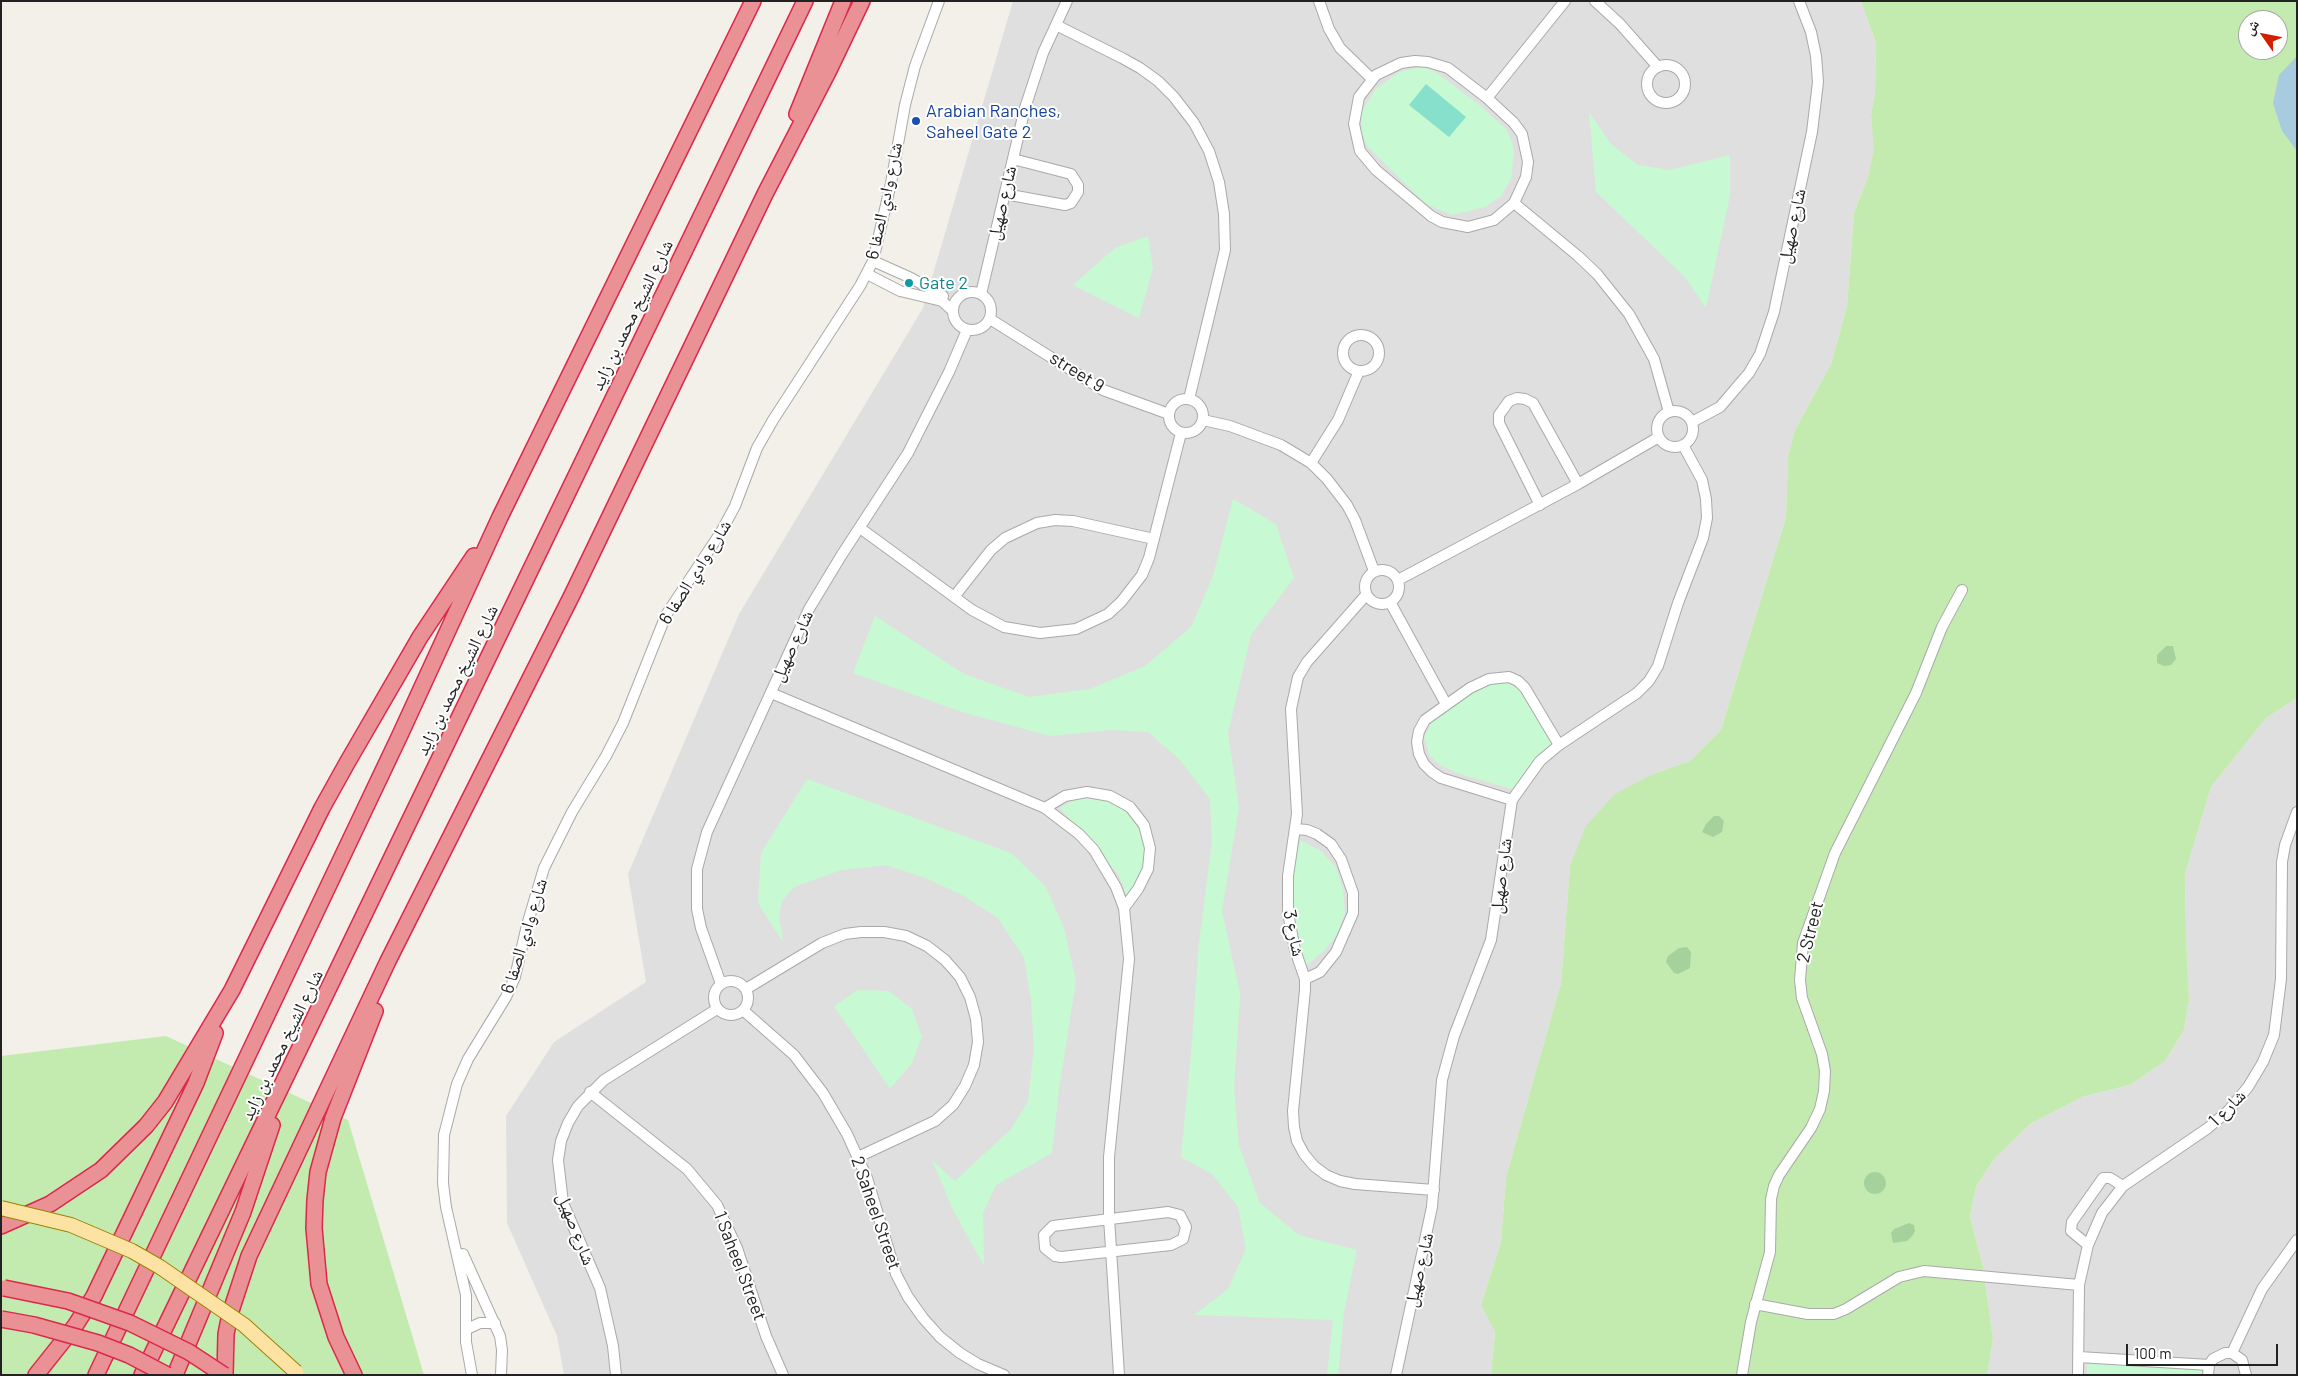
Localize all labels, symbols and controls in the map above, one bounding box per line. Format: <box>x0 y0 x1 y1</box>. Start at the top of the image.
north arrow <box>2238 10 2288 60</box>
text: ش <box>2240 16 2262 38</box>
place label: Arabian Ranches, Saheel Gate 2 <box>926 100 1061 142</box>
marker: Arabian Ranches, Saheel Gate 2 <box>910 115 922 127</box>
street label: شارع وادي الصفا 6 <box>861 140 907 262</box>
street label: شارع صهيل <box>983 164 1021 242</box>
street label: شارع صهيل <box>1774 187 1810 265</box>
street label: شارع الشيخ محمد بن زايد <box>586 236 678 394</box>
place label: Gate 2 <box>919 272 968 294</box>
marker: Gate 2 <box>903 277 915 289</box>
street label: street 9 <box>1046 347 1108 397</box>
street label: شارع وادي الصفا 6 <box>654 516 736 628</box>
street label: شارع الشيخ محمد بن زايد <box>411 601 503 759</box>
street label: شارع صهيل <box>766 607 818 685</box>
street label: شارع صهيل <box>1486 837 1516 915</box>
street label: شارع وادي الصفا 6 <box>496 876 552 996</box>
street label: 2 Street <box>1792 899 1828 965</box>
street label: 3 شارع <box>1279 908 1309 958</box>
street label: شارع الشيخ محمد بن زايد <box>236 966 328 1124</box>
street label: شارع 1 <box>2204 1085 2250 1131</box>
street label: 2 Saheel Street <box>846 1153 906 1273</box>
street label: شارع صهيل <box>552 1190 600 1268</box>
street label: 1 Saheel Street <box>709 1208 771 1324</box>
street label: شارع صهيل <box>1400 1231 1438 1309</box>
scale bar <box>2128 1334 2280 1366</box>
text: 100 m <box>2134 1344 2172 1362</box>

